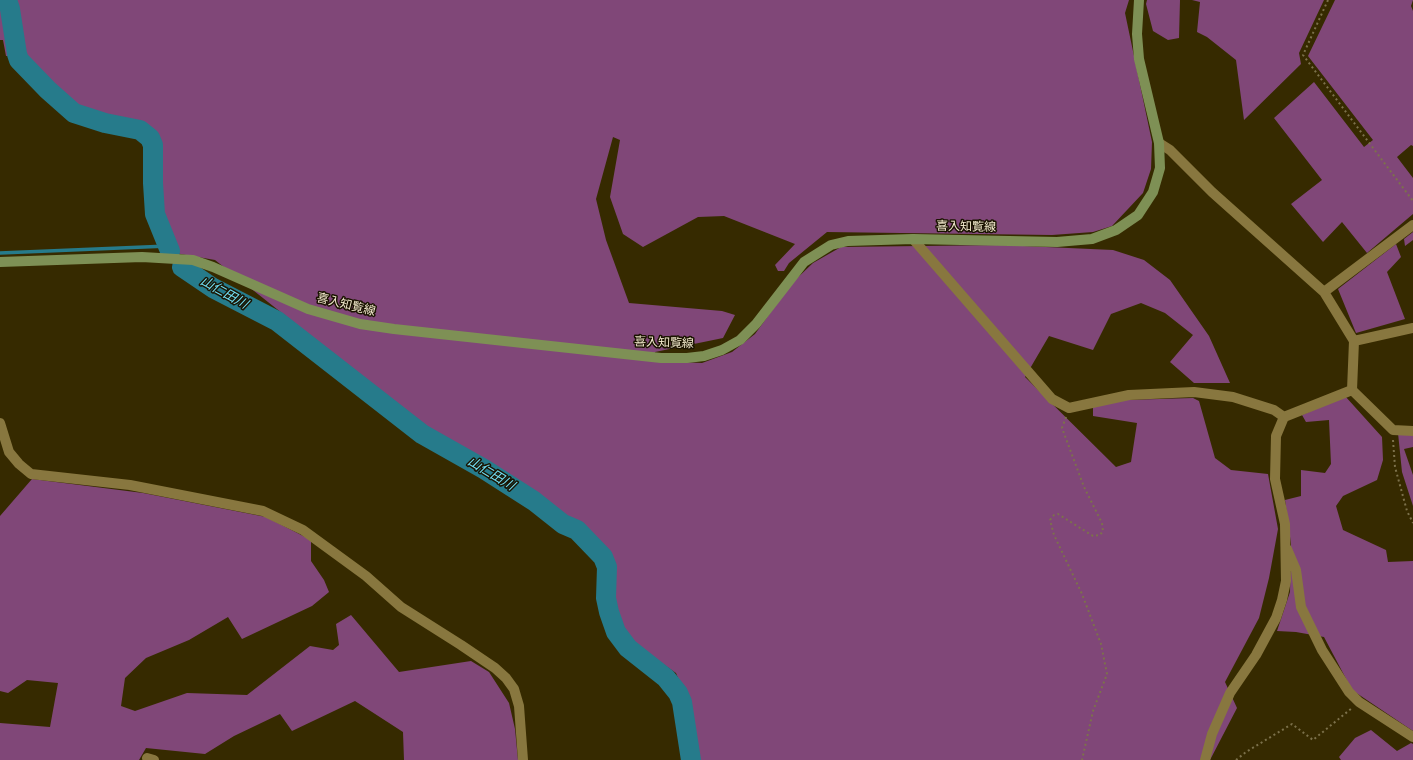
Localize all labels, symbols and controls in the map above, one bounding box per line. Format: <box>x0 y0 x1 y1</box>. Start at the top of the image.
street label: 喜入知覧線 <box>936 219 996 235</box>
water label: 山仁田川 <box>197 274 251 312</box>
street label: 喜入知覧線 <box>315 291 377 319</box>
street label: 喜入知覧線 <box>634 335 694 351</box>
water label: 山仁田川 <box>465 454 517 494</box>

